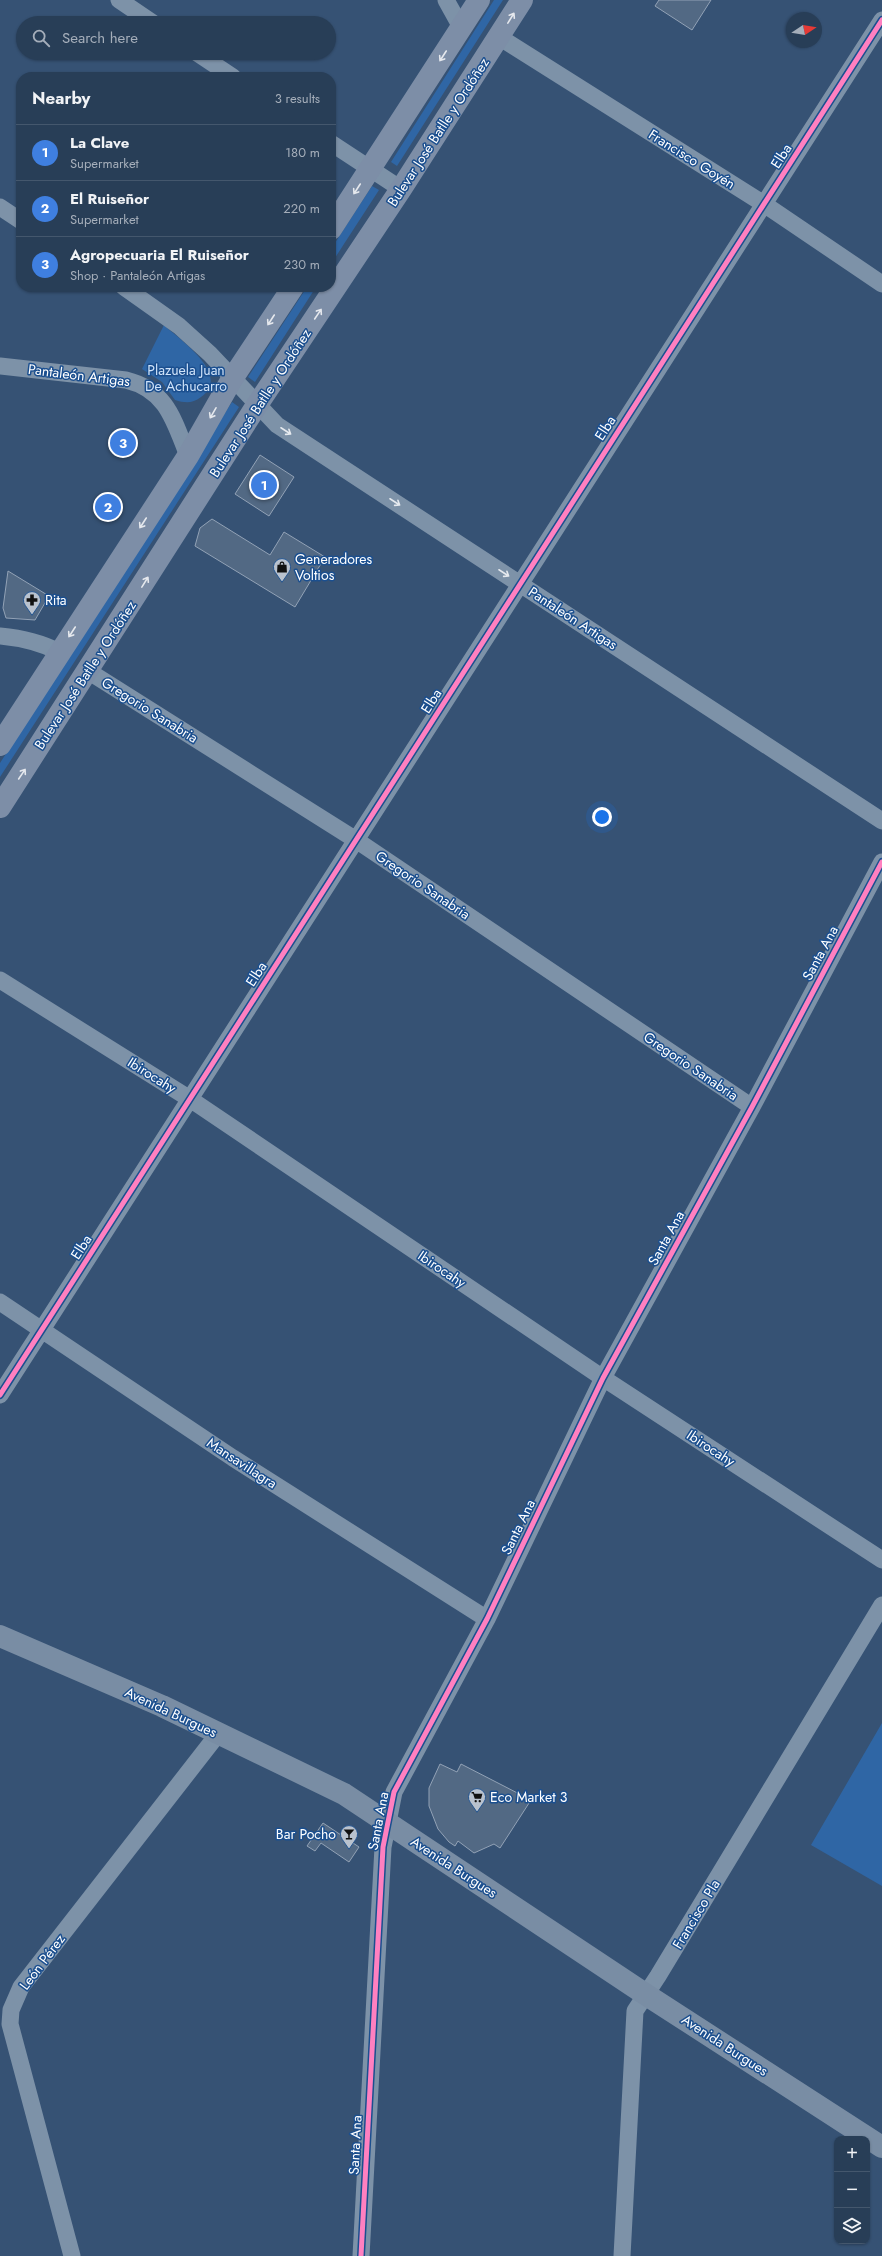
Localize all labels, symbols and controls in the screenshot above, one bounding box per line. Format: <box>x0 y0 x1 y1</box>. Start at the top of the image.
north arrow <box>786 12 822 48</box>
one-way arrow <box>507 13 515 24</box>
search box <box>16 16 336 60</box>
icon: search <box>30 27 52 49</box>
text: Search here <box>62 27 138 49</box>
one-way arrow <box>438 50 446 62</box>
street label: Bulevar José Batlle y Ordóñez <box>382 53 494 210</box>
text: Nearby <box>32 86 90 110</box>
text: 3 results <box>275 89 320 108</box>
street label: Francisco Goyén <box>645 124 739 194</box>
text: La Clave <box>70 132 129 154</box>
street label: Elba <box>766 140 796 172</box>
text: 1 <box>42 143 48 162</box>
text: 180 m <box>285 143 320 162</box>
text: Supermarket <box>70 154 139 173</box>
one-way arrow <box>353 183 361 194</box>
text: El Ruiseñor <box>70 188 149 210</box>
text: 2 <box>41 199 49 218</box>
text: 220 m <box>283 199 320 218</box>
text: Supermarket <box>70 210 139 229</box>
text: Agropecuaria El Ruiseñor <box>70 244 249 266</box>
text: 3 <box>41 255 49 274</box>
text: 230 m <box>284 255 320 274</box>
text: Shop · Pantaleón Artigas <box>70 266 205 285</box>
one-way arrow <box>314 308 322 320</box>
one-way arrow <box>267 314 276 325</box>
street label: Bulevar José Batlle y Ordóñez <box>204 324 316 481</box>
street label: Pantaleón Artigas <box>27 359 131 391</box>
park label: Plazuela Juan De Achucarro <box>145 360 227 396</box>
one-way arrow <box>208 407 216 419</box>
street label: Elba <box>590 412 620 444</box>
pin: 3 <box>110 428 136 458</box>
one-way arrow <box>280 428 292 436</box>
pin: 1 <box>251 470 277 500</box>
pin: 2 <box>95 492 121 522</box>
one-way arrow <box>389 498 400 506</box>
one-way arrow <box>139 517 147 529</box>
place label: Generadores Voltios <box>295 549 373 585</box>
shop icon: Generadores Voltios <box>272 557 292 582</box>
one-way arrow <box>498 569 509 577</box>
one-way arrow <box>141 577 149 588</box>
street label: Pantaleón Artigas <box>525 582 622 654</box>
pharmacy icon: Rita <box>22 590 42 615</box>
place label: Rita <box>45 590 67 610</box>
street label: Bulevar José Batlle y Ordóñez <box>29 596 141 753</box>
one-way arrow <box>68 626 76 638</box>
street label: Gregorio Sanabria <box>98 672 202 748</box>
street label: Elba <box>416 685 446 717</box>
one-way arrow <box>18 768 26 780</box>
your location <box>592 807 612 827</box>
street label: Gregorio Sanabria <box>372 846 474 924</box>
street label: Santa Ana <box>797 922 843 984</box>
street label: Elba <box>241 958 271 990</box>
street label: Gregorio Sanabria <box>640 1027 742 1105</box>
street label: Ibirocahy <box>124 1052 181 1098</box>
street label: Santa Ana <box>643 1207 689 1269</box>
street label: Elba <box>66 1231 96 1263</box>
street label: Ibirocahy <box>414 1246 471 1293</box>
street label: Ibirocahy <box>683 1425 740 1472</box>
street label: Mansavillagra <box>203 1433 281 1493</box>
street label: Santa Ana <box>496 1496 540 1558</box>
street label: Avenida Burgues <box>122 1682 221 1742</box>
supermarket icon: Eco Market 3 <box>467 1787 487 1812</box>
place label: Eco Market 3 <box>490 1787 568 1807</box>
street label: Santa Ana <box>363 1790 393 1852</box>
place label: Bar Pocho <box>276 1824 336 1844</box>
bar icon: Bar Pocho <box>339 1824 359 1849</box>
street label: Avenida Burgues <box>407 1832 501 1903</box>
street label: Francisco Pla <box>667 1876 725 1952</box>
street label: León Pérez <box>14 1930 70 1994</box>
street label: Avenida Burgues <box>678 2010 772 2081</box>
street label: Santa Ana <box>343 2115 367 2175</box>
map controls <box>834 2136 870 2244</box>
button: + <box>834 2136 870 2172</box>
button: − <box>834 2172 870 2208</box>
button: layers <box>834 2208 870 2244</box>

